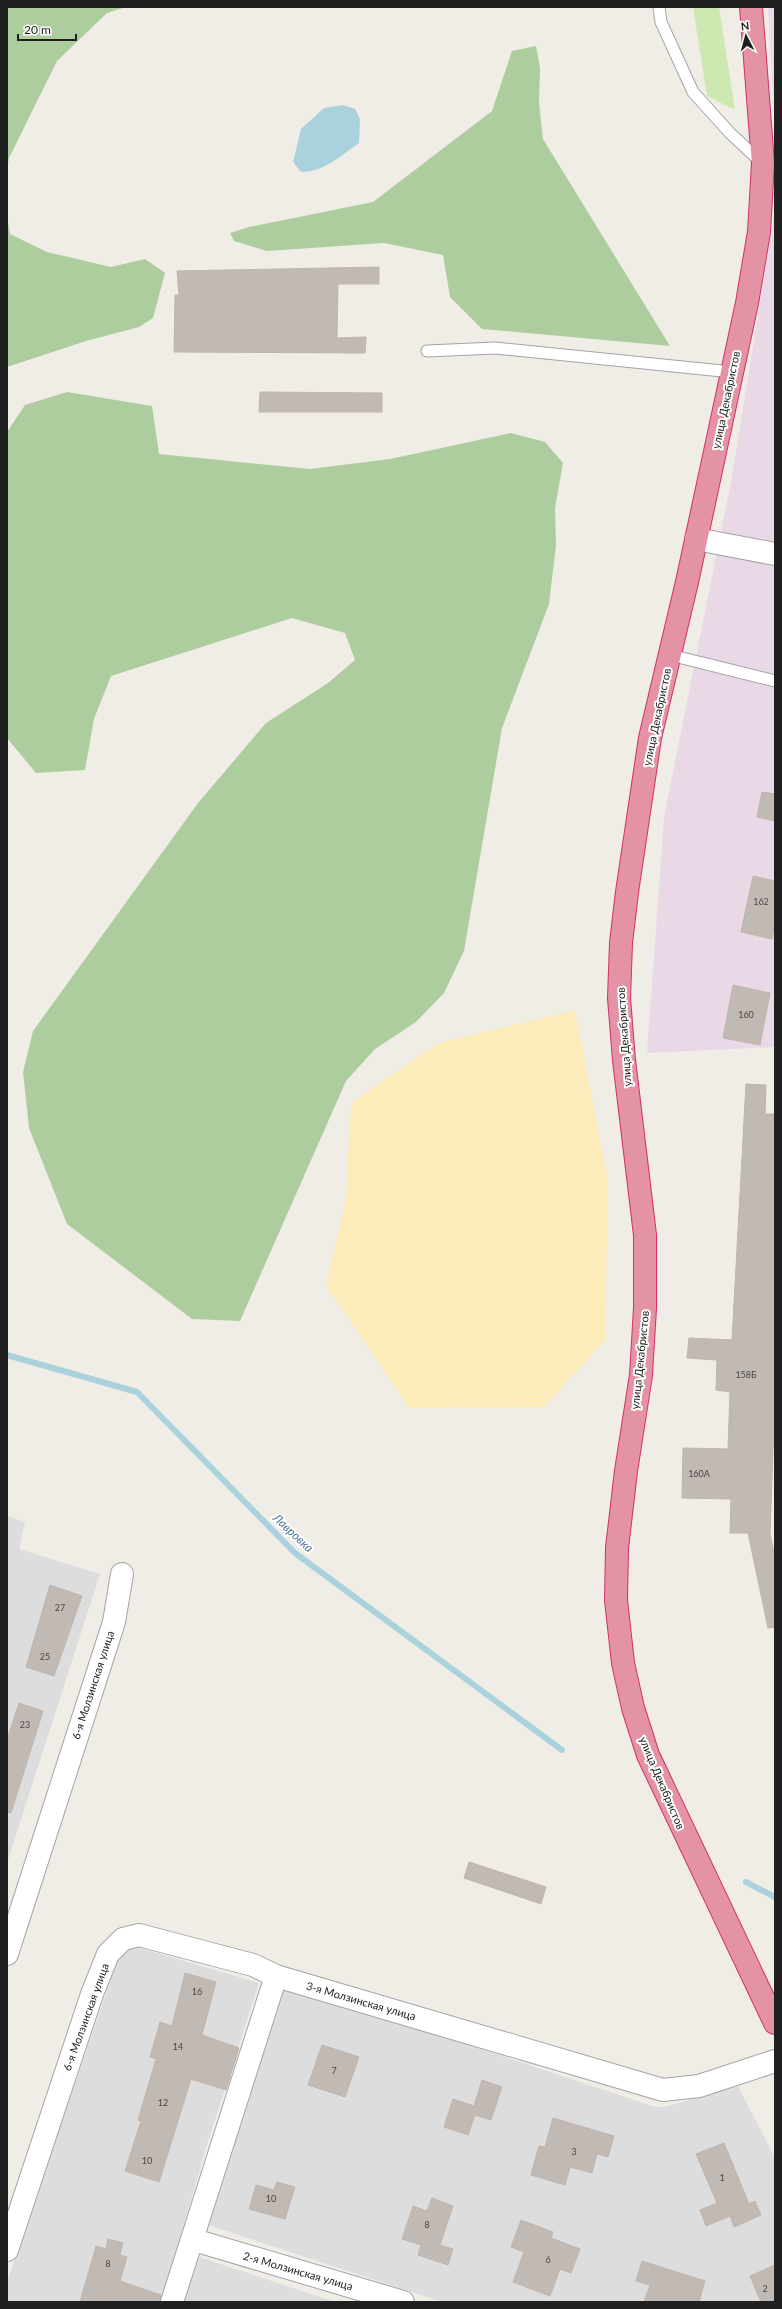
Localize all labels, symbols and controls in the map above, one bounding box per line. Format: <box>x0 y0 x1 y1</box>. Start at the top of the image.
scale bar <box>18 16 76 42</box>
north arrow <box>726 16 766 56</box>
text: N <box>740 19 750 32</box>
text: 20 m <box>24 22 51 37</box>
street label: улица Декабристов <box>709 350 742 450</box>
street label: улица Декабристов <box>640 667 673 767</box>
house number: 162 <box>753 896 769 907</box>
street label: улица Декабристов <box>614 987 633 1087</box>
house number: 160 <box>738 1009 754 1020</box>
street label: улица Декабристов <box>628 1310 651 1410</box>
house number: 158Б <box>735 1369 757 1380</box>
house number: 160А <box>688 1468 711 1479</box>
water label: Лавровка <box>269 1509 317 1555</box>
house number: 27 <box>55 1602 65 1613</box>
street label: 6-я Молзинская улица <box>69 1629 116 1741</box>
house number: 25 <box>40 1651 50 1662</box>
house number: 23 <box>20 1719 30 1730</box>
street label: улица Декабристов <box>637 1735 688 1831</box>
street label: 6-я Молзинская улица <box>60 1961 111 2072</box>
street label: 3-я Молзинская улица <box>305 1979 417 2022</box>
house number: 16 <box>192 1986 202 1997</box>
house number: 14 <box>173 2041 183 2052</box>
house number: 7 <box>331 2065 337 2076</box>
house number: 12 <box>158 2097 168 2108</box>
house number: 3 <box>571 2146 577 2157</box>
house number: 10 <box>142 2155 152 2166</box>
house number: 1 <box>719 2172 725 2183</box>
house number: 10 <box>266 2193 276 2204</box>
house number: 8 <box>424 2219 430 2230</box>
street label: 2-я Молзинская улица <box>242 2249 354 2292</box>
house number: 6 <box>545 2254 551 2265</box>
house number: 8 <box>105 2258 111 2269</box>
house number: 2 <box>762 2283 768 2294</box>

